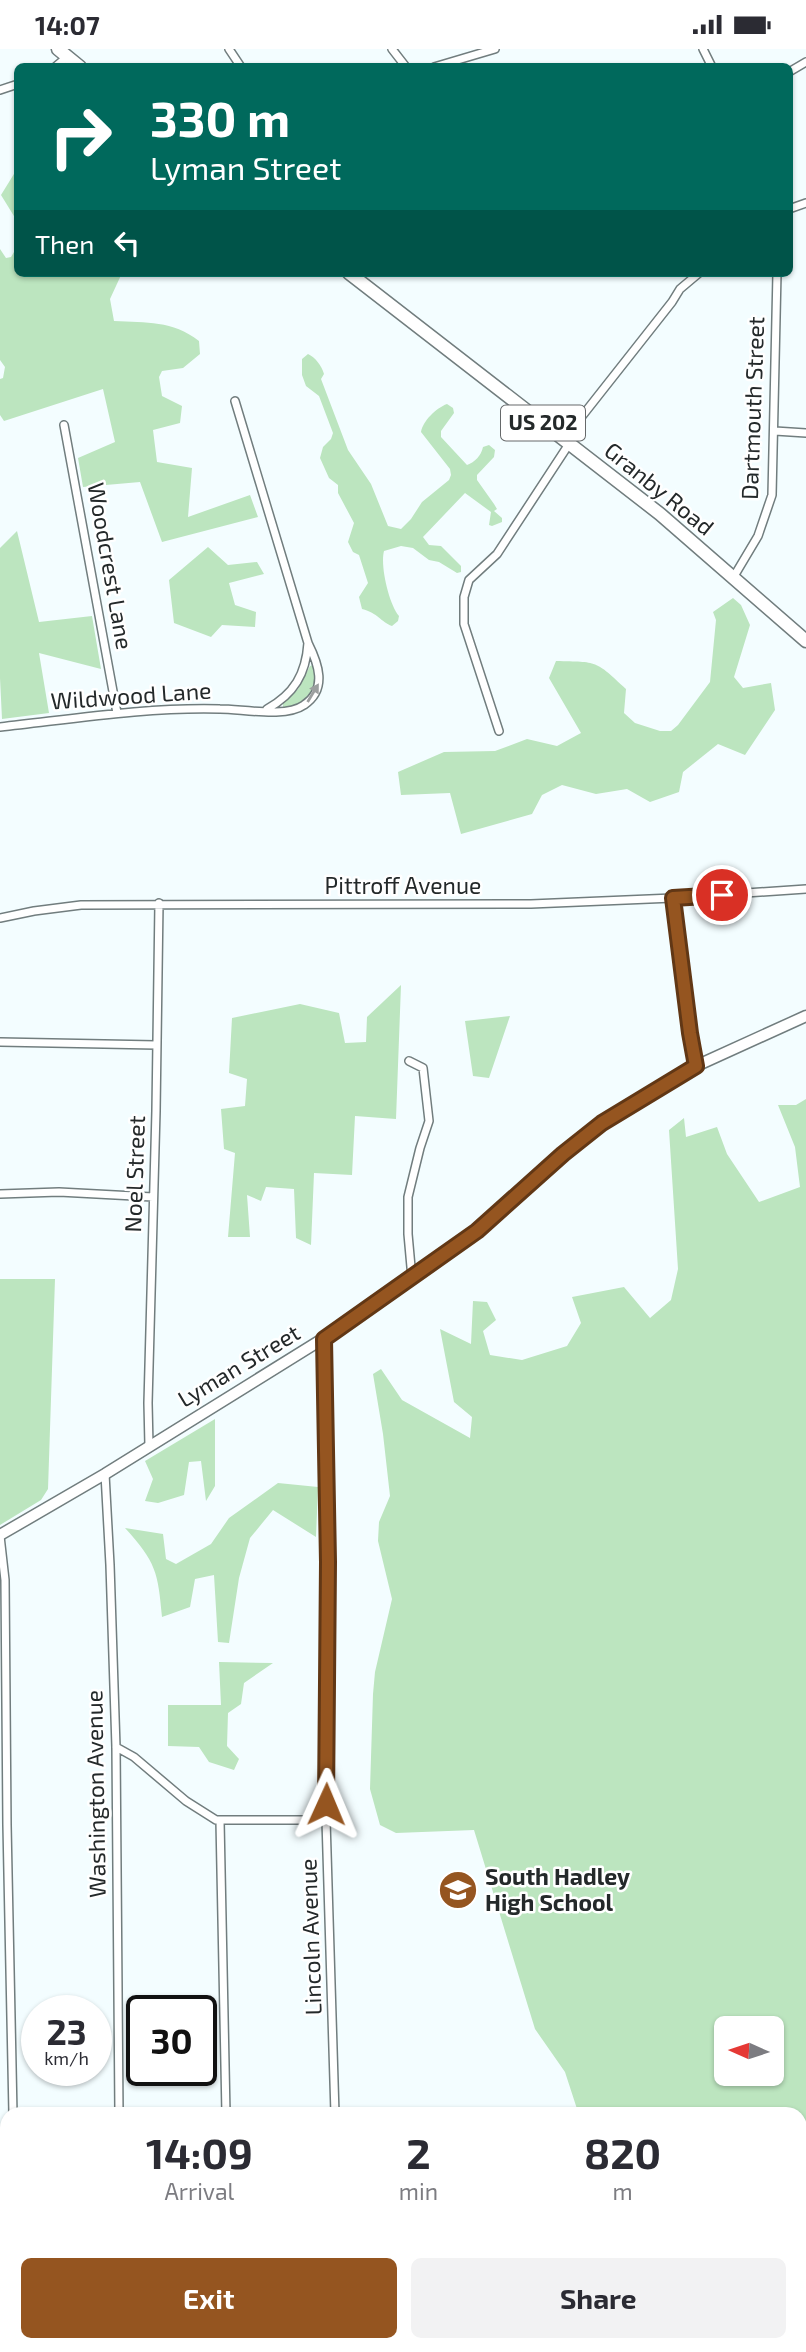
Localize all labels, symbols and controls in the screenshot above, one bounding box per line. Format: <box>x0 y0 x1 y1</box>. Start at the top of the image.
text: 14:07 <box>35 9 100 40</box>
text: 330 m <box>150 88 290 147</box>
icon: right <box>35 91 126 182</box>
text: Lyman Street <box>150 148 341 186</box>
icon: left <box>108 224 146 262</box>
text: Then <box>35 228 94 259</box>
street label: Dartmouth Street <box>735 316 769 500</box>
road number: US 202 <box>501 405 585 441</box>
street label: Granby Road <box>599 436 720 541</box>
street label: Woodcrest Lane <box>83 480 139 651</box>
street label: Wildwood Lane <box>50 675 212 715</box>
one-way arrow <box>306 684 319 703</box>
pin <box>692 865 752 925</box>
street label: Pittroff Avenue <box>325 871 481 899</box>
icon: arrive <box>703 876 741 914</box>
street label: Noel Street <box>118 1115 150 1233</box>
street label: Lyman Street <box>172 1318 305 1413</box>
street label: Washington Avenue <box>79 1690 111 1898</box>
position arrow <box>289 1767 363 1841</box>
street label: Lincoln Avenue <box>293 1858 327 2016</box>
place label: South Hadley High School <box>485 1862 630 1916</box>
school or university icon: South Hadley High School <box>437 1869 479 1911</box>
speed limit sign: 30 <box>126 1995 217 2086</box>
text: 23 <box>46 2010 87 2052</box>
north arrow <box>714 2016 784 2086</box>
map controls <box>714 2016 784 2086</box>
text: km/h <box>44 2047 89 2069</box>
text: 14:09 <box>146 2127 253 2177</box>
text: 2 <box>406 2127 431 2177</box>
text: 820 <box>584 2127 661 2177</box>
text: Arrival <box>164 2177 234 2205</box>
text: min <box>399 2177 438 2205</box>
text: m <box>612 2177 633 2205</box>
button: Exit <box>21 2258 397 2338</box>
button: Share <box>411 2258 786 2338</box>

